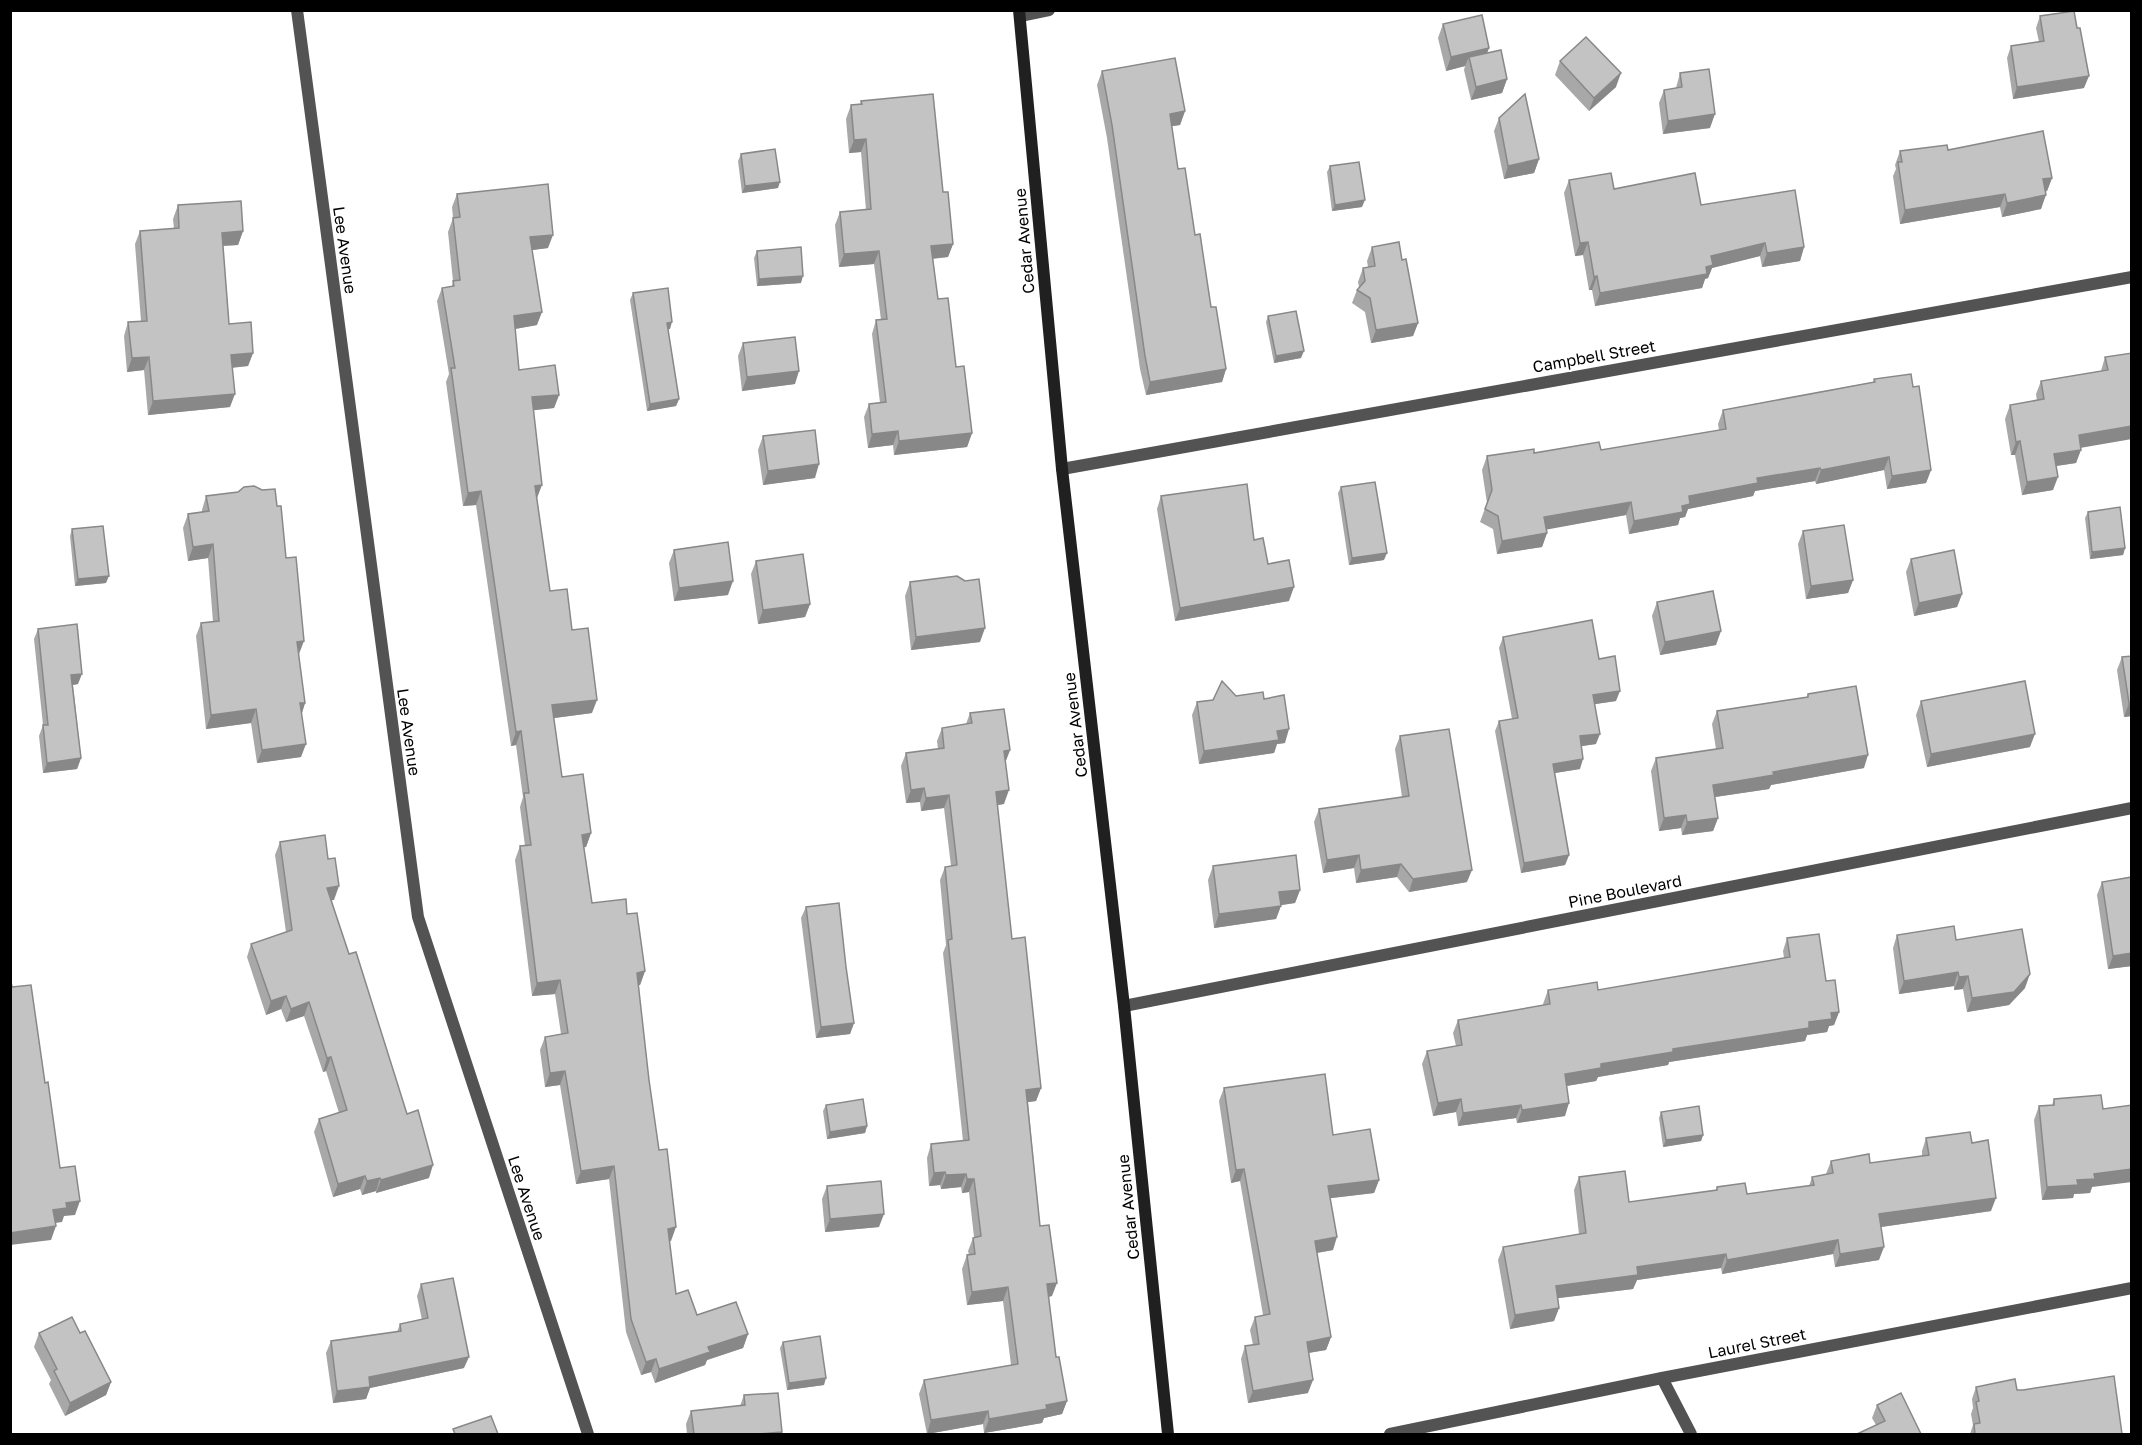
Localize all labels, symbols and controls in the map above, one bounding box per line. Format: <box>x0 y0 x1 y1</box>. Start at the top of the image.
street label: Cedar Avenue <box>1009 187 1039 295</box>
street label: Lee Avenue <box>329 205 361 295</box>
street label: Campbell Street <box>1531 335 1657 377</box>
street label: Cedar Avenue <box>1059 671 1091 779</box>
street label: Lee Avenue <box>393 687 425 777</box>
street label: Pine Boulevard <box>1567 870 1683 912</box>
street label: Lee Avenue <box>504 1153 550 1243</box>
street label: Cedar Avenue <box>1113 1153 1143 1261</box>
street label: Laurel Street <box>1706 1324 1808 1362</box>

